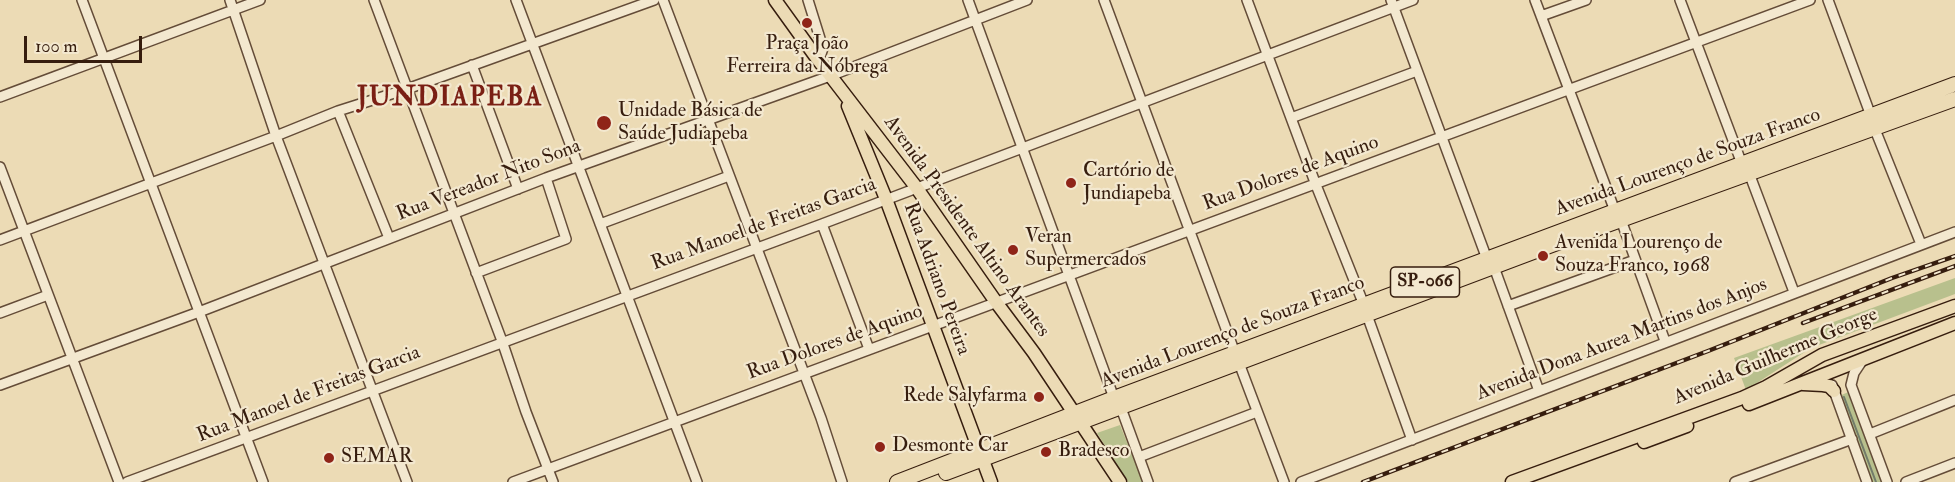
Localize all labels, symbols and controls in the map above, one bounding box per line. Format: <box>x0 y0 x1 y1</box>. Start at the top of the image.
marker: Praça João Ferreira da Nóbrega <box>800 16 814 30</box>
scale bar <box>27 24 146 62</box>
place label: Praça João Ferreira da Nóbrega <box>726 33 888 80</box>
text: 100 m <box>35 35 78 58</box>
district label: JUNDIAPEBA <box>357 83 543 115</box>
place label: Unidade Básica de Saúde Judiapeba <box>618 100 762 147</box>
street label: Avenida Lourenço de Souza Franco <box>1552 104 1824 222</box>
street label: Avenida Presidente Altino Arantes <box>878 112 1054 342</box>
marker: Unidade Básica de Saúde Judiapeba <box>595 114 613 132</box>
street label: Rua Dolores de Aquino <box>1200 131 1382 217</box>
street label: Rua Vereador Nito Sona <box>394 135 584 227</box>
place label: Cartório de Jundiapeba <box>1083 160 1174 207</box>
street label: Rua Manoel de Freitas Garcia <box>648 173 880 277</box>
marker: Cartório de Jundiapeba <box>1064 176 1078 190</box>
street label: Rua Adriano Pereira <box>897 199 975 359</box>
place label: Veran Supermercados <box>1025 226 1146 273</box>
place label: Avenida Lourenço de Souza Franco, 1968 <box>1555 232 1722 279</box>
marker: Veran Supermercados <box>1006 243 1020 257</box>
marker: Avenida Lourenço de Souza Franco, 1968 <box>1536 249 1550 263</box>
road number: SP-066 <box>1390 267 1460 297</box>
street label: Avenida Lourenço de Souza Franco <box>1098 272 1368 394</box>
street label: Avenida Dona Aurea Martins dos Anjos <box>1473 273 1771 407</box>
street label: Rua Dolores de Aquino <box>744 300 926 386</box>
street label: Avenida Guilherme George <box>1670 303 1882 411</box>
street label: Rua Manoel de Freitas Garcia <box>194 341 424 449</box>
place label: Rede Salyfarma <box>903 385 1027 409</box>
marker: Rede Salyfarma <box>1032 390 1046 404</box>
place label: Desmonte Car <box>892 435 1008 459</box>
marker: Desmonte Car <box>873 440 887 454</box>
place label: Bradesco <box>1058 440 1129 464</box>
marker: Bradesco <box>1039 445 1053 459</box>
place label: SEMAR <box>341 446 413 470</box>
marker: SEMAR <box>322 451 336 465</box>

